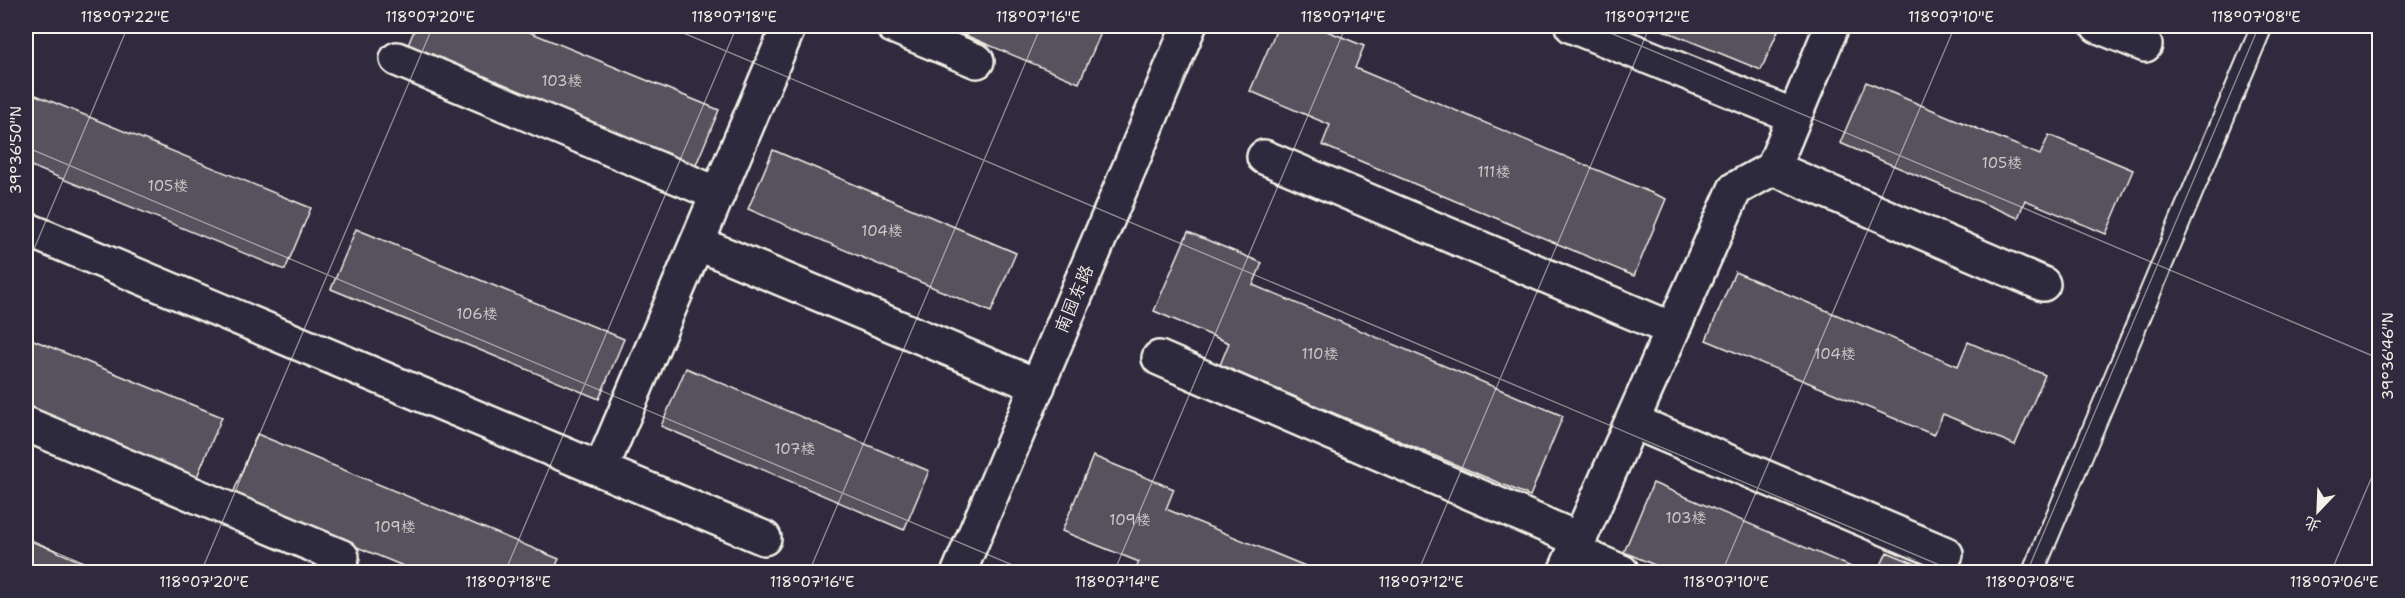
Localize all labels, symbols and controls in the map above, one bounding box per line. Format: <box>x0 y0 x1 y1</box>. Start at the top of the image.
text: 118°07'22"E <box>81 7 169 27</box>
text: 118°07'20"E <box>385 7 475 27</box>
text: 118°07'18"E <box>691 7 777 27</box>
text: 118°07'16"E <box>996 7 1080 27</box>
text: 118°07'14"E <box>1300 7 1386 27</box>
text: 118°07'12"E <box>1604 7 1690 27</box>
text: 118°07'10"E <box>1908 7 1994 27</box>
text: 118°07'08"E <box>2211 7 2301 27</box>
house number: 103楼 <box>541 71 583 91</box>
text: 39°36'50"N <box>6 106 26 194</box>
house number: 105楼 <box>1982 153 2022 173</box>
house number: 111楼 <box>1478 162 1510 182</box>
house number: 105楼 <box>148 176 188 196</box>
house number: 104楼 <box>861 221 903 241</box>
street label: 南园东路 <box>1049 261 1099 337</box>
house number: 106楼 <box>456 304 498 324</box>
text: 39°36'46"N <box>2378 312 2398 400</box>
house number: 110楼 <box>1301 344 1339 364</box>
house number: 104楼 <box>1814 344 1856 364</box>
house number: 107楼 <box>774 439 816 459</box>
north arrow <box>2288 481 2348 541</box>
house number: 103楼 <box>1665 508 1707 528</box>
house number: 109楼 <box>1109 510 1151 530</box>
text: 北 <box>2301 512 2324 537</box>
house number: 109楼 <box>374 517 416 537</box>
text: 118°07'20"E <box>159 572 249 592</box>
text: 118°07'18"E <box>465 572 551 592</box>
text: 118°07'16"E <box>770 572 854 592</box>
text: 118°07'14"E <box>1074 572 1160 592</box>
text: 118°07'12"E <box>1378 572 1464 592</box>
text: 118°07'10"E <box>1683 572 1769 592</box>
text: 118°07'08"E <box>1985 572 2075 592</box>
text: 118°07'06"E <box>2290 572 2378 592</box>

